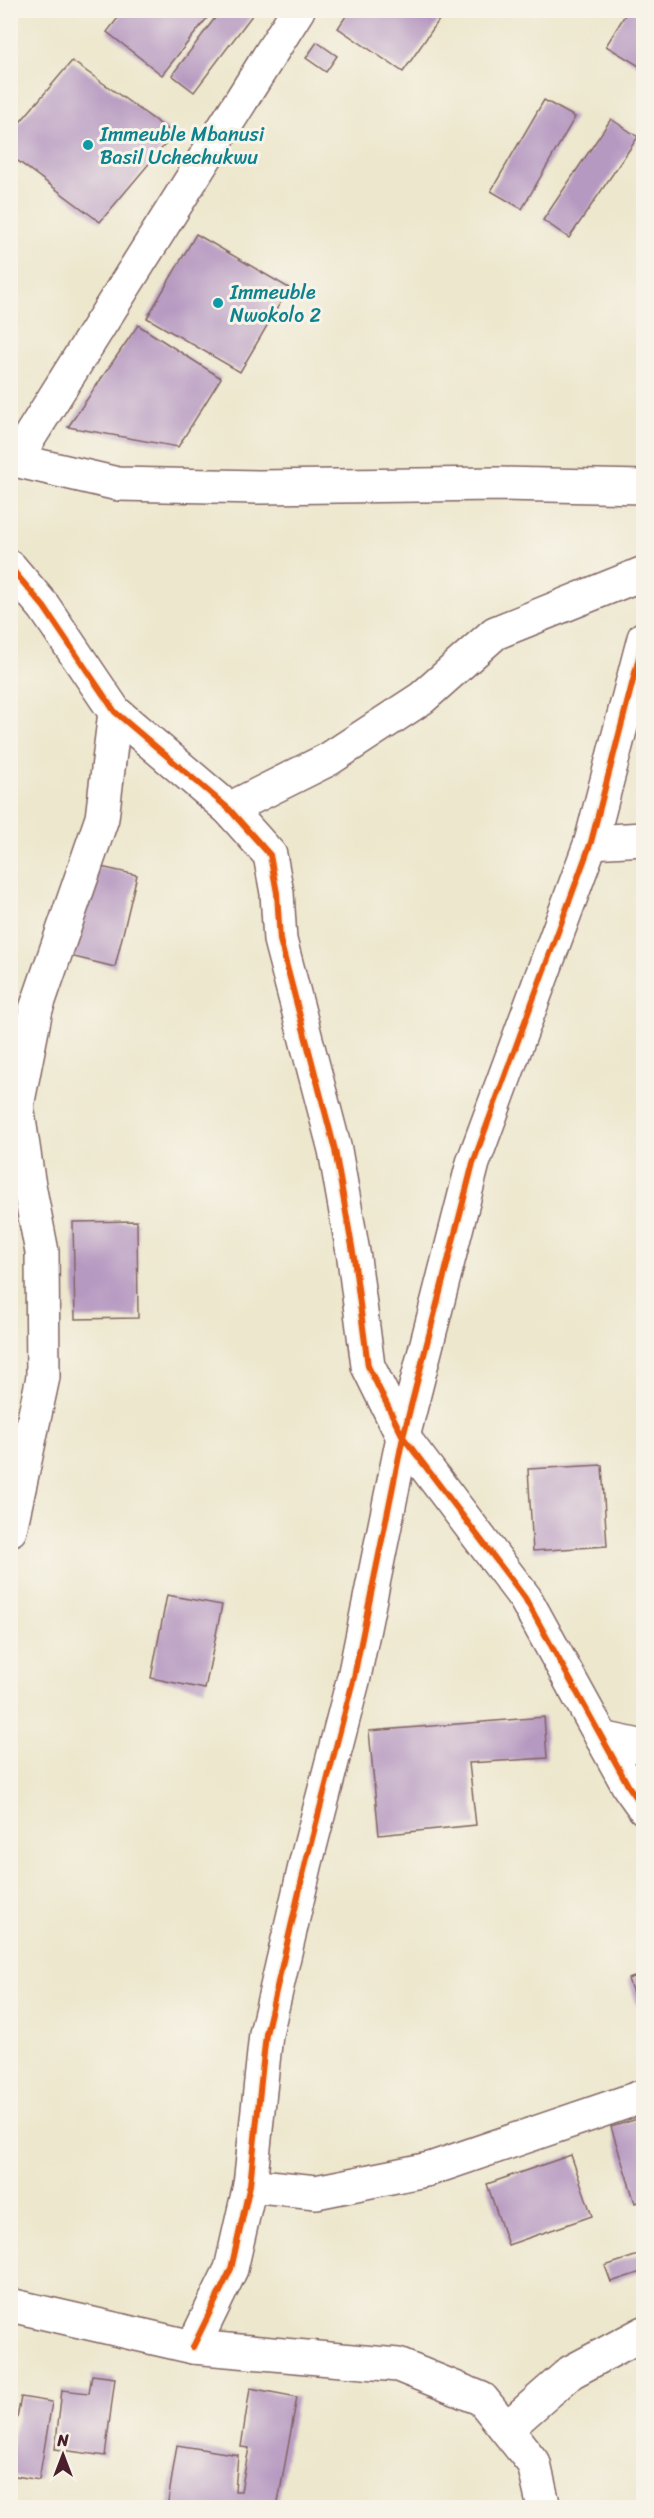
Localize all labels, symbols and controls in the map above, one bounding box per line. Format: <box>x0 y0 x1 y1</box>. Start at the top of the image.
place label: Immeuble Mbanusi Basil Uchechukwu <box>99 117 265 175</box>
marker: Immeuble Mbanusi Basil Uchechukwu <box>81 138 95 152</box>
place label: Immeuble Nwokolo 2 <box>229 275 321 333</box>
marker: Immeuble Nwokolo 2 <box>211 296 225 310</box>
north arrow <box>33 2425 93 2485</box>
text: N <box>56 2426 69 2455</box>

